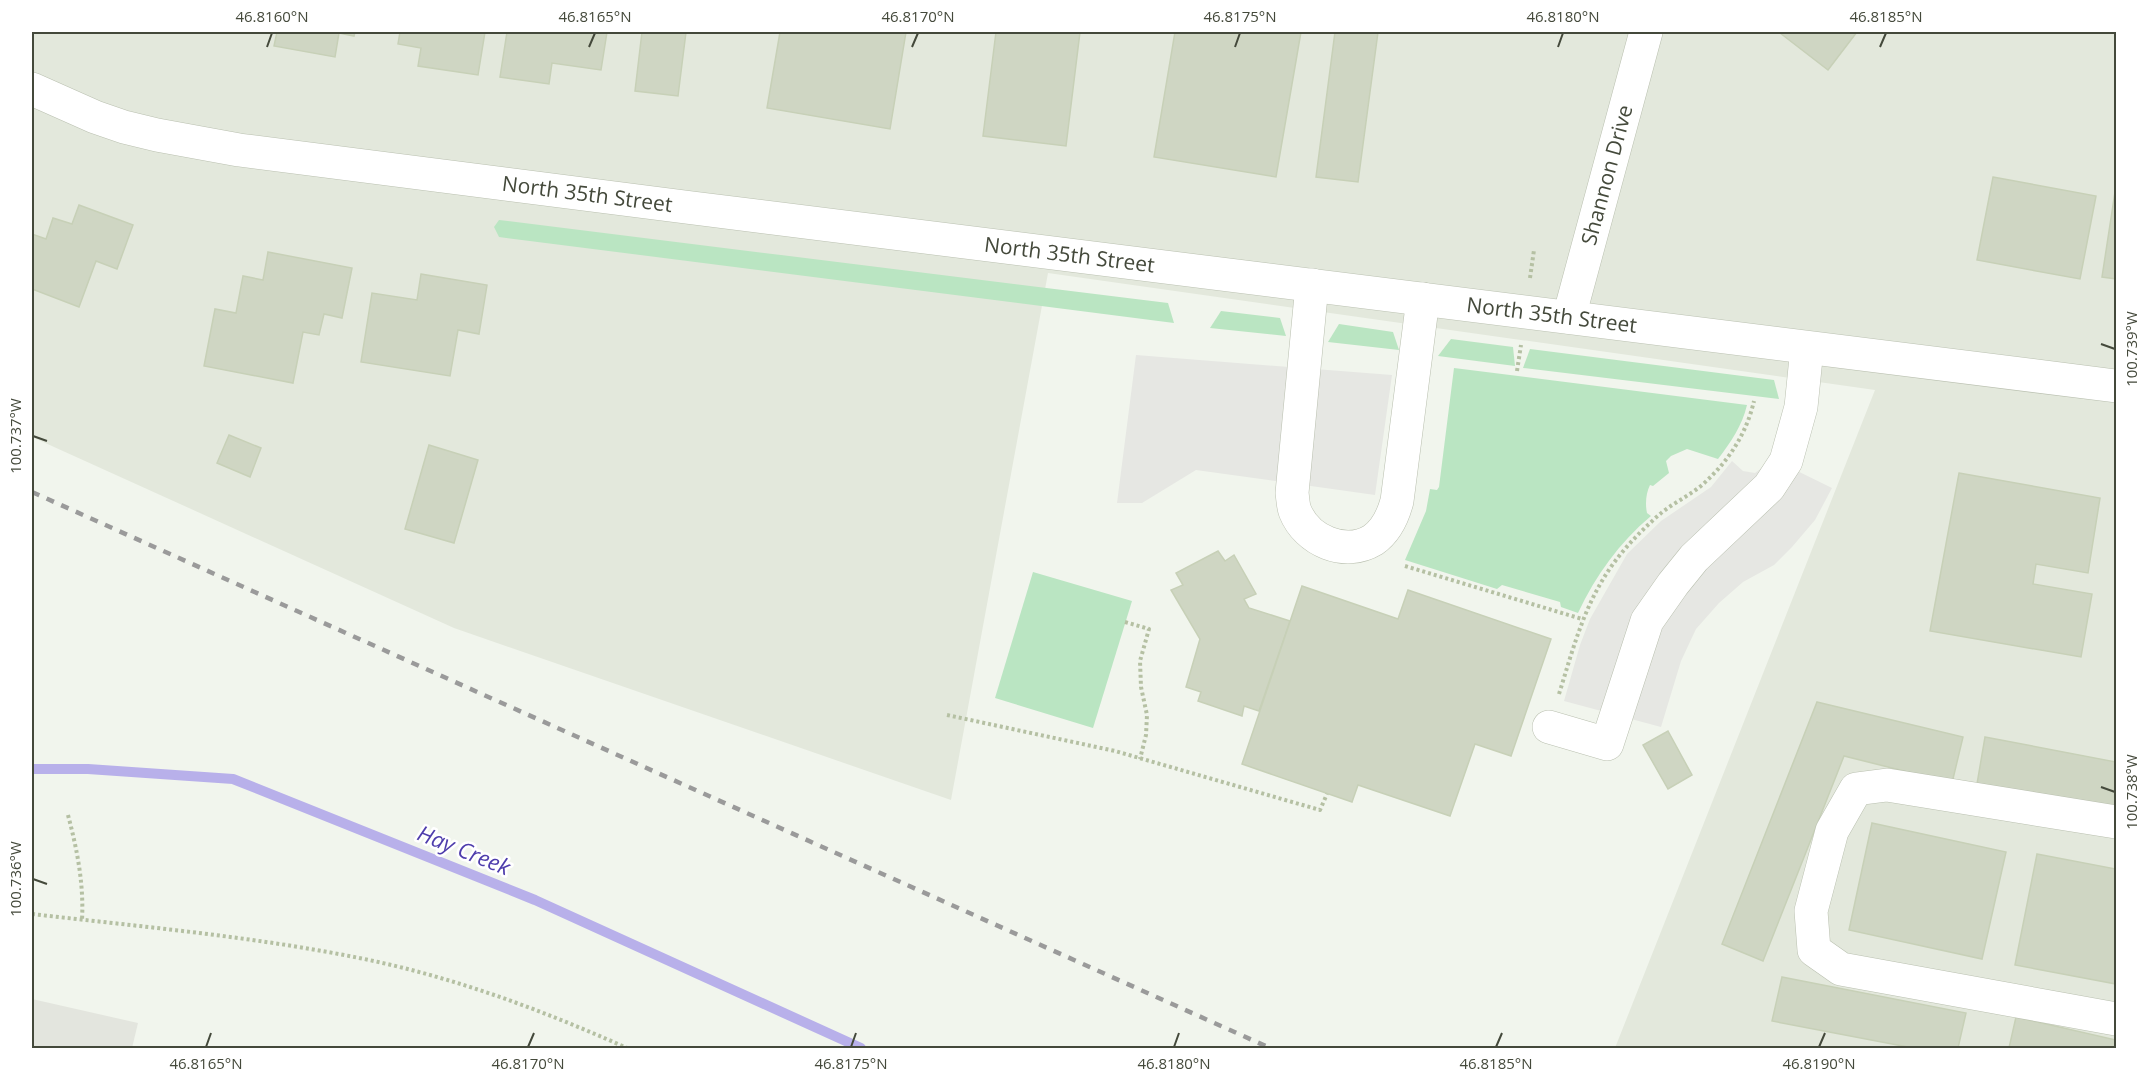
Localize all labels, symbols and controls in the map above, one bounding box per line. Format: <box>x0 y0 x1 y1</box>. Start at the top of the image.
text: 46.8160°N <box>235 6 309 26</box>
text: 46.8165°N <box>558 6 632 26</box>
text: 46.8170°N <box>881 6 955 26</box>
text: 46.8175°N <box>1203 6 1277 26</box>
text: 46.8180°N <box>1526 6 1600 26</box>
text: 46.8185°N <box>1849 6 1923 26</box>
street label: Shannon Drive <box>1574 102 1639 248</box>
street label: North 35th Street <box>501 169 674 218</box>
street label: North 35th Street <box>983 230 1156 279</box>
street label: North 35th Street <box>1465 290 1639 339</box>
text: 100.739°W <box>2121 311 2141 387</box>
text: 100.737°W <box>5 398 25 474</box>
text: 100.738°W <box>2121 754 2141 830</box>
water label: Hay Creek <box>414 817 516 882</box>
text: 100.736°W <box>5 841 25 917</box>
text: 46.8165°N <box>169 1053 243 1073</box>
text: 46.8170°N <box>491 1053 565 1073</box>
text: 46.8175°N <box>814 1053 888 1073</box>
text: 46.8180°N <box>1137 1053 1211 1073</box>
text: 46.8185°N <box>1459 1053 1533 1073</box>
text: 46.8190°N <box>1782 1053 1856 1073</box>

